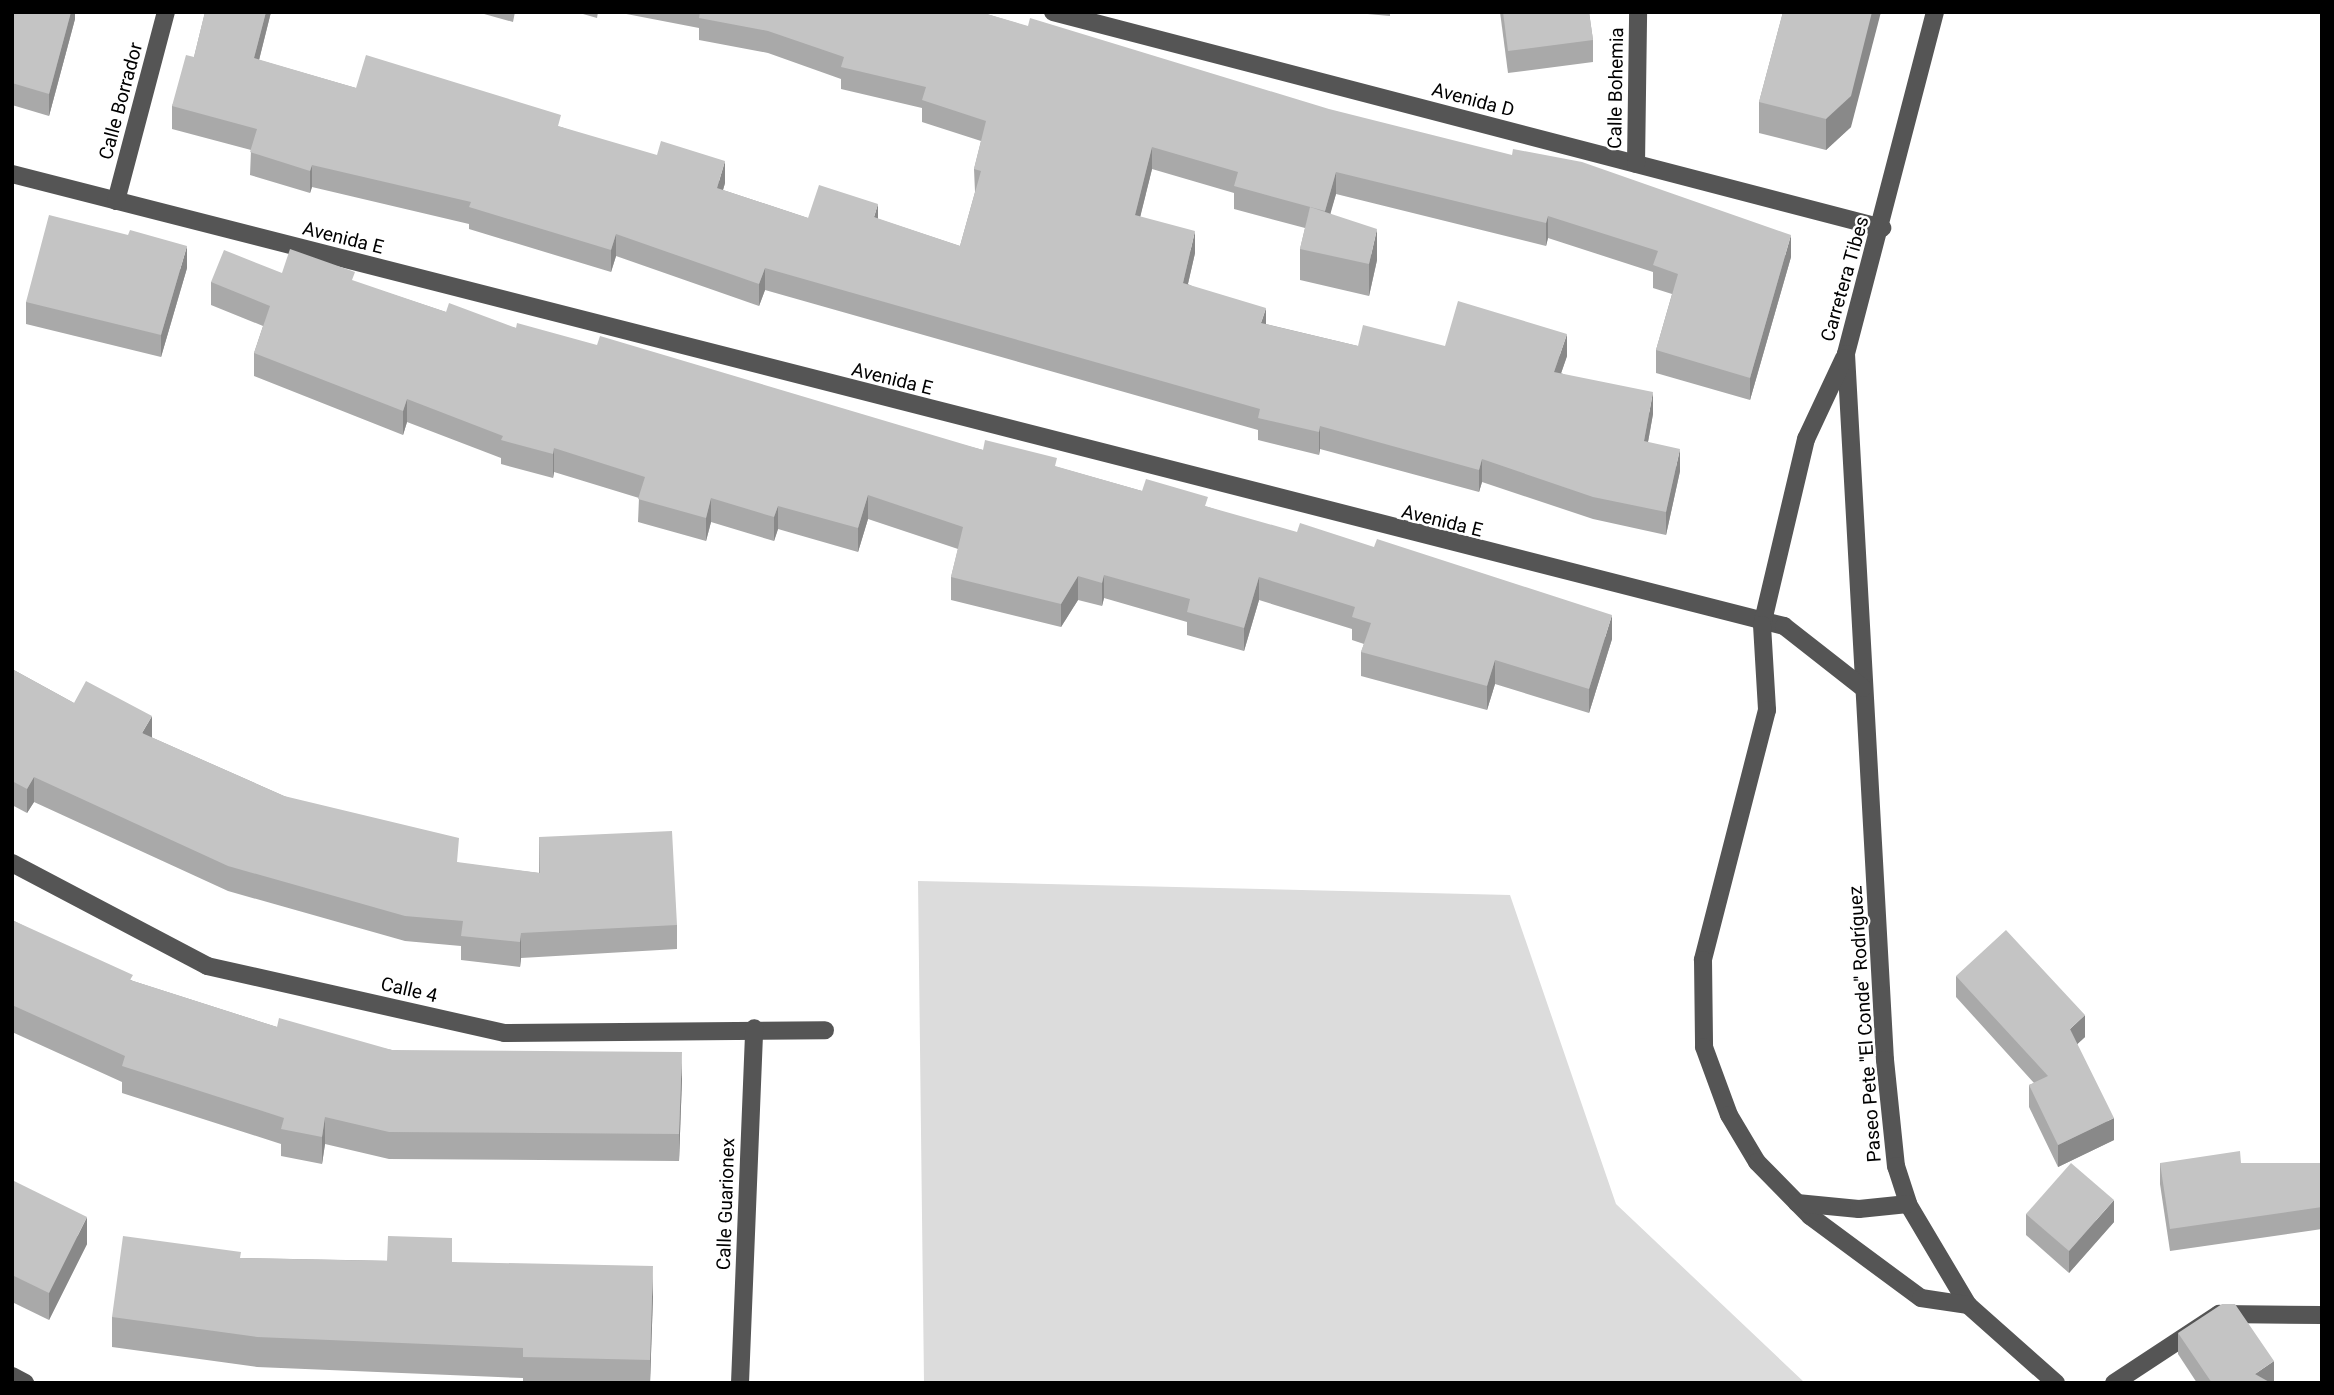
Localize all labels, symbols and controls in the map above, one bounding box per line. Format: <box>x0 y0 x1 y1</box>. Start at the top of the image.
street label: Calle Bohemia <box>1604 27 1628 149</box>
street label: Calle Borrador <box>94 40 148 162</box>
street label: Avenida D <box>1429 78 1517 122</box>
street label: Carretera Tibes <box>1816 214 1874 344</box>
street label: Avenida E <box>300 217 386 259</box>
street label: Avenida E <box>849 358 935 400</box>
street label: Avenida E <box>1399 500 1485 542</box>
street label: Paseo Pete "El Conde" Rodríguez <box>1844 885 1886 1163</box>
street label: Calle 4 <box>378 972 440 1008</box>
street label: Calle Guarionex <box>712 1137 740 1271</box>

